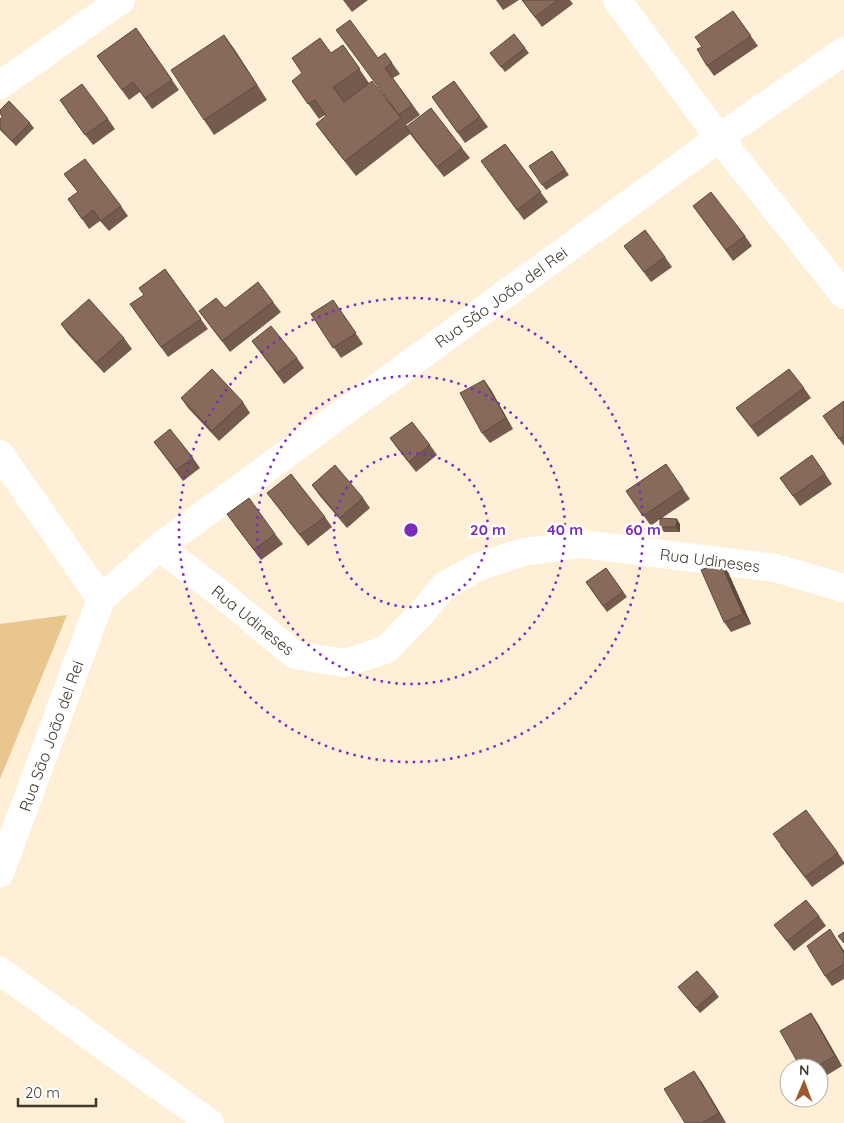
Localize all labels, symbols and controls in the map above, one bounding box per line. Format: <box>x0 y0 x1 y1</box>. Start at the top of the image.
street label: Rua São João del Rei <box>431 242 571 352</box>
text: 20 m <box>470 520 506 539</box>
text: 40 m <box>547 520 583 539</box>
text: 60 m <box>625 520 661 539</box>
centre of rings <box>402 521 420 539</box>
street label: Rua Udineses <box>659 544 761 576</box>
street label: Rua Udineses <box>208 581 298 659</box>
street label: Rua São João del Rei <box>14 658 88 814</box>
north arrow <box>779 1058 829 1108</box>
text: N <box>799 1061 810 1079</box>
scale bar <box>18 1076 95 1108</box>
text: 20 m <box>25 1083 60 1102</box>

